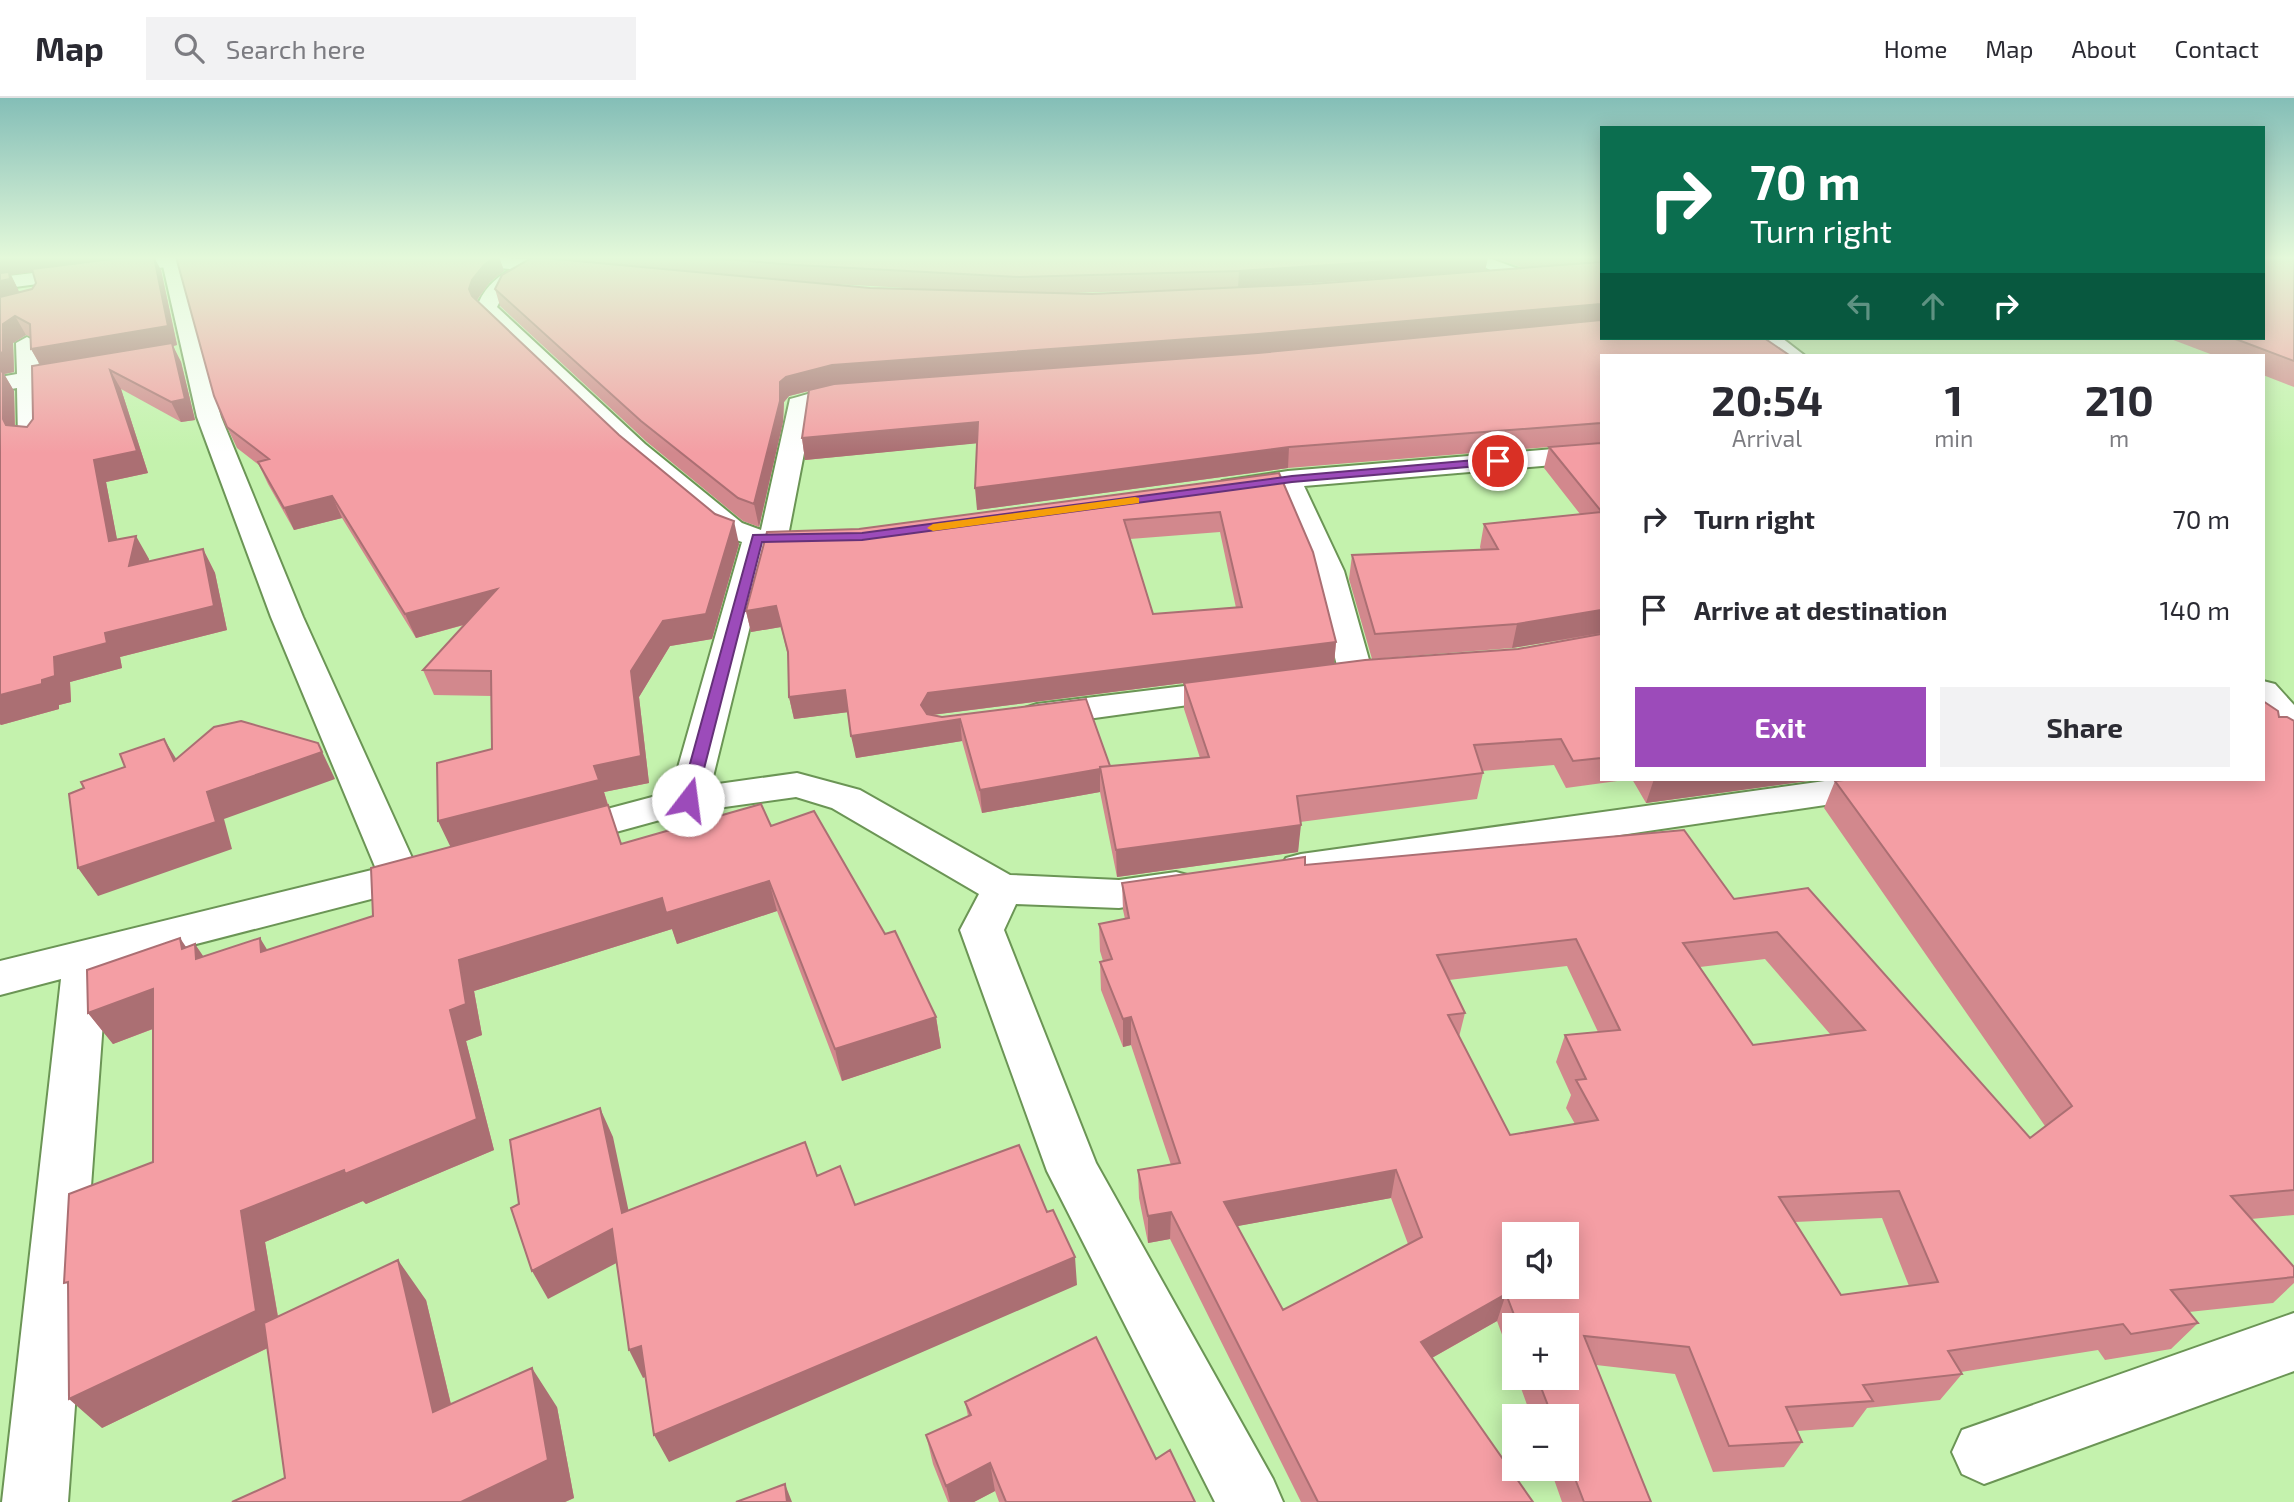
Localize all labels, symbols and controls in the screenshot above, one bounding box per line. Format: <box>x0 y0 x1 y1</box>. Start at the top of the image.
search box <box>146 17 636 80</box>
text: Map <box>35 28 104 68</box>
icon: search <box>170 29 208 67</box>
text: Search here <box>226 33 365 64</box>
text: Home <box>1884 34 1947 63</box>
text: Map <box>1985 34 2033 63</box>
text: About <box>2071 34 2137 63</box>
text: Contact <box>2175 34 2259 63</box>
text: 70 m <box>1750 151 1861 210</box>
icon: right <box>1635 154 1726 245</box>
text: Turn right <box>1750 211 1892 249</box>
icon: left <box>1841 287 1879 325</box>
icon: ahead <box>1914 287 1952 325</box>
icon: right <box>1987 287 2025 325</box>
text: 20:54 <box>1711 374 1823 424</box>
text: 1 <box>1945 374 1963 424</box>
text: 210 <box>2085 374 2154 424</box>
text: Arrival <box>1732 424 1802 452</box>
text: min <box>1934 424 1973 452</box>
text: m <box>2109 424 2129 452</box>
pin <box>1468 431 1528 491</box>
icon: arrive <box>1479 442 1517 480</box>
icon: right <box>1635 500 1673 538</box>
text: Turn right <box>1694 503 1815 534</box>
text: 70 m <box>2172 503 2230 534</box>
icon: arrive <box>1635 591 1673 629</box>
text: Arrive at destination <box>1694 594 1947 625</box>
text: 140 m <box>2159 594 2230 625</box>
button: Exit <box>1635 687 1926 767</box>
button: Share <box>1940 687 2230 767</box>
position arrow <box>651 763 725 837</box>
map controls <box>1502 1222 1579 1481</box>
button: sound <box>1502 1222 1579 1299</box>
button: + <box>1502 1313 1579 1390</box>
button: − <box>1502 1404 1579 1481</box>

